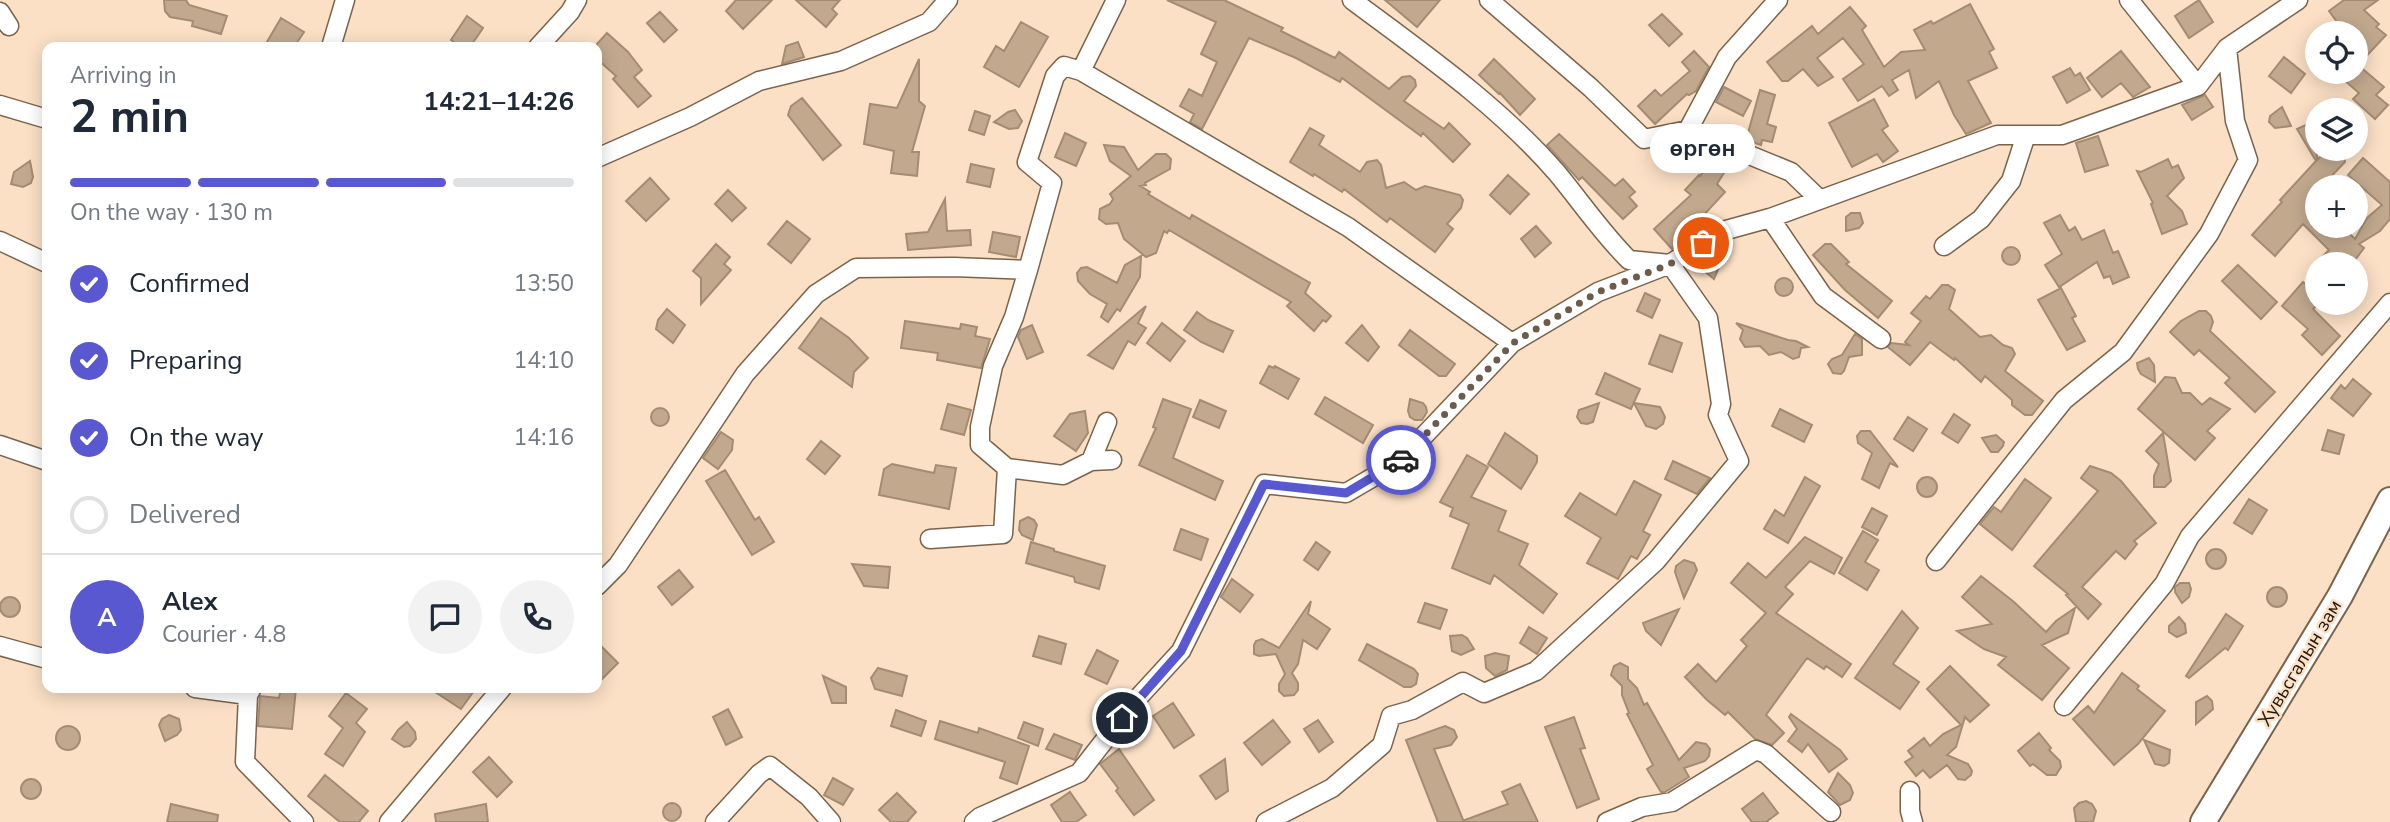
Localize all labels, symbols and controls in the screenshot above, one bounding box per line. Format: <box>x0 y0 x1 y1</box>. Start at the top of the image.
map controls <box>2305 21 2368 315</box>
button: locate <box>2305 21 2368 84</box>
text: Arriving in <box>70 60 177 91</box>
text: 14:21–14:26 <box>423 84 574 119</box>
text: 2 min <box>70 85 189 148</box>
button: layers <box>2305 98 2368 161</box>
callout: өргөн <box>1650 124 1756 173</box>
text: өргөн <box>1670 133 1735 164</box>
button: + <box>2305 175 2368 238</box>
text: On the way · 130 m <box>70 197 273 228</box>
pin <box>1673 213 1733 273</box>
icon: bag <box>1684 224 1722 262</box>
button: − <box>2305 252 2368 315</box>
icon: check <box>70 265 108 303</box>
text: Confirmed <box>129 266 250 301</box>
text: 13:50 <box>514 268 574 299</box>
icon: check <box>70 342 108 380</box>
text: Preparing <box>129 343 242 378</box>
text: 14:10 <box>514 345 574 376</box>
icon: check <box>70 419 108 457</box>
text: On the way <box>129 420 263 455</box>
text: 14:16 <box>514 422 574 453</box>
courier <box>1366 425 1436 495</box>
icon: car <box>1382 441 1420 479</box>
text: Delivered <box>129 497 241 532</box>
button: chat <box>408 580 482 654</box>
button: phone <box>500 580 574 654</box>
text: Alex <box>162 584 218 619</box>
street label: Хувьсгалын зам <box>2252 595 2348 731</box>
text: A <box>97 600 117 635</box>
text: Courier · 4.8 <box>162 619 286 650</box>
pin <box>1092 688 1152 748</box>
icon: home <box>1103 699 1141 737</box>

